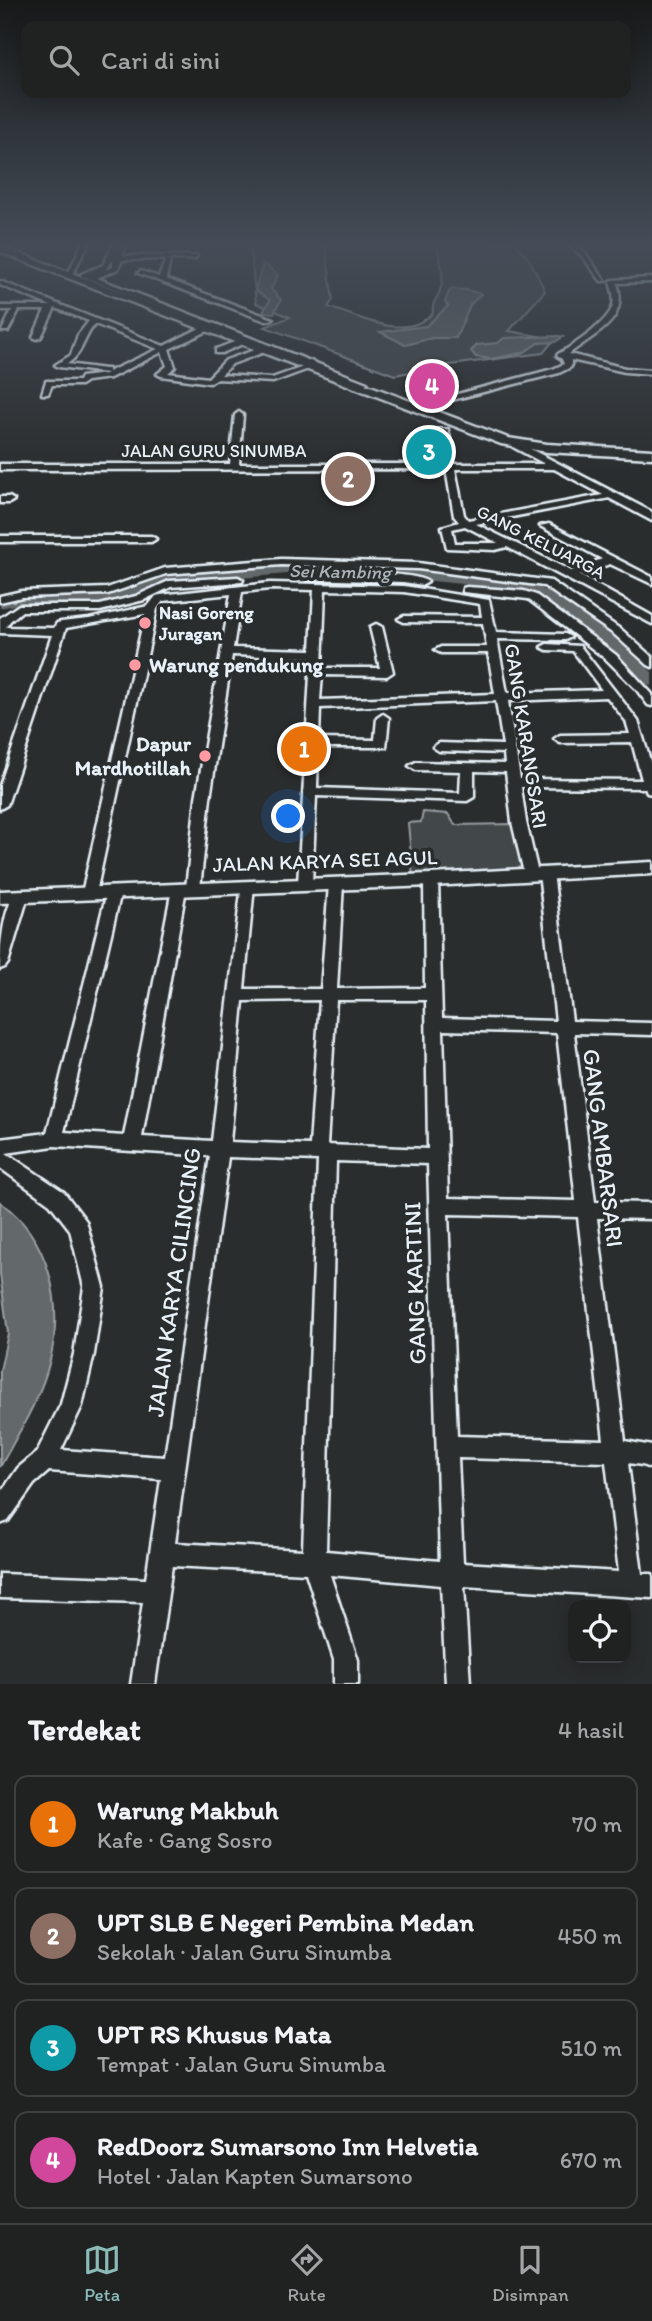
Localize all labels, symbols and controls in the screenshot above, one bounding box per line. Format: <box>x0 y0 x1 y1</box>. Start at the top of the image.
search box <box>21 21 631 98</box>
icon: search <box>45 41 83 79</box>
text: Cari di sini <box>101 44 220 76</box>
pin: 4 <box>409 360 455 412</box>
pin: 3 <box>406 426 452 478</box>
street label: JALAN GURU SINUMBA <box>121 440 307 462</box>
pin: 2 <box>325 453 371 505</box>
street label: GANG KELUARGA <box>473 500 610 584</box>
water label: Sei Kambing <box>289 559 393 584</box>
place label: Nasi Goreng Juragan <box>158 602 254 645</box>
marker: Nasi Goreng Juragan <box>137 615 153 631</box>
street label: GANG KARANGSARI <box>500 642 553 830</box>
place label: Warung pendukung <box>149 652 325 678</box>
marker: Warung pendukung <box>127 657 143 673</box>
pin: 1 <box>281 723 327 775</box>
place label: Dapur Mardhotillah <box>75 731 192 780</box>
marker: Dapur Mardhotillah <box>197 748 213 764</box>
your location <box>271 799 305 833</box>
street label: JALAN KARYA SEI AGUL <box>212 844 438 877</box>
street label: GANG AMBARSARI <box>577 1047 630 1249</box>
street label: JALAN KARYA CILINCING <box>140 1145 207 1419</box>
street label: GANG KARTINI <box>397 1201 432 1365</box>
map controls <box>568 1600 631 1663</box>
button: locate <box>568 1600 631 1663</box>
text: Terdekat <box>28 1711 141 1748</box>
text: 4 hasil <box>558 1716 624 1744</box>
text: Warung Makbuh <box>97 1794 279 1826</box>
text: 1 <box>48 1810 58 1838</box>
text: 70 m <box>572 1810 622 1838</box>
text: Kafe · Gang Sosro <box>97 1826 272 1854</box>
text: UPT SLB E Negeri Pembina Medan <box>97 1906 474 1938</box>
text: 2 <box>47 1922 59 1950</box>
text: 450 m <box>557 1922 622 1950</box>
text: Sekolah · Jalan Guru Sinumba <box>97 1938 392 1966</box>
text: UPT RS Khusus Mata <box>97 2018 331 2050</box>
text: 3 <box>47 2034 59 2062</box>
text: 510 m <box>561 2034 622 2062</box>
text: Tempat · Jalan Guru Sinumba <box>97 2050 386 2078</box>
text: RedDoorz Sumarsono Inn Helvetia <box>97 2130 478 2162</box>
text: 4 <box>46 2146 60 2174</box>
text: 670 m <box>560 2146 622 2174</box>
text: Hotel · Jalan Kapten Sumarsono <box>97 2162 413 2190</box>
tab: Peta <box>83 2241 121 2306</box>
tab: Rute <box>288 2241 326 2306</box>
tab: Disimpan <box>492 2241 569 2306</box>

